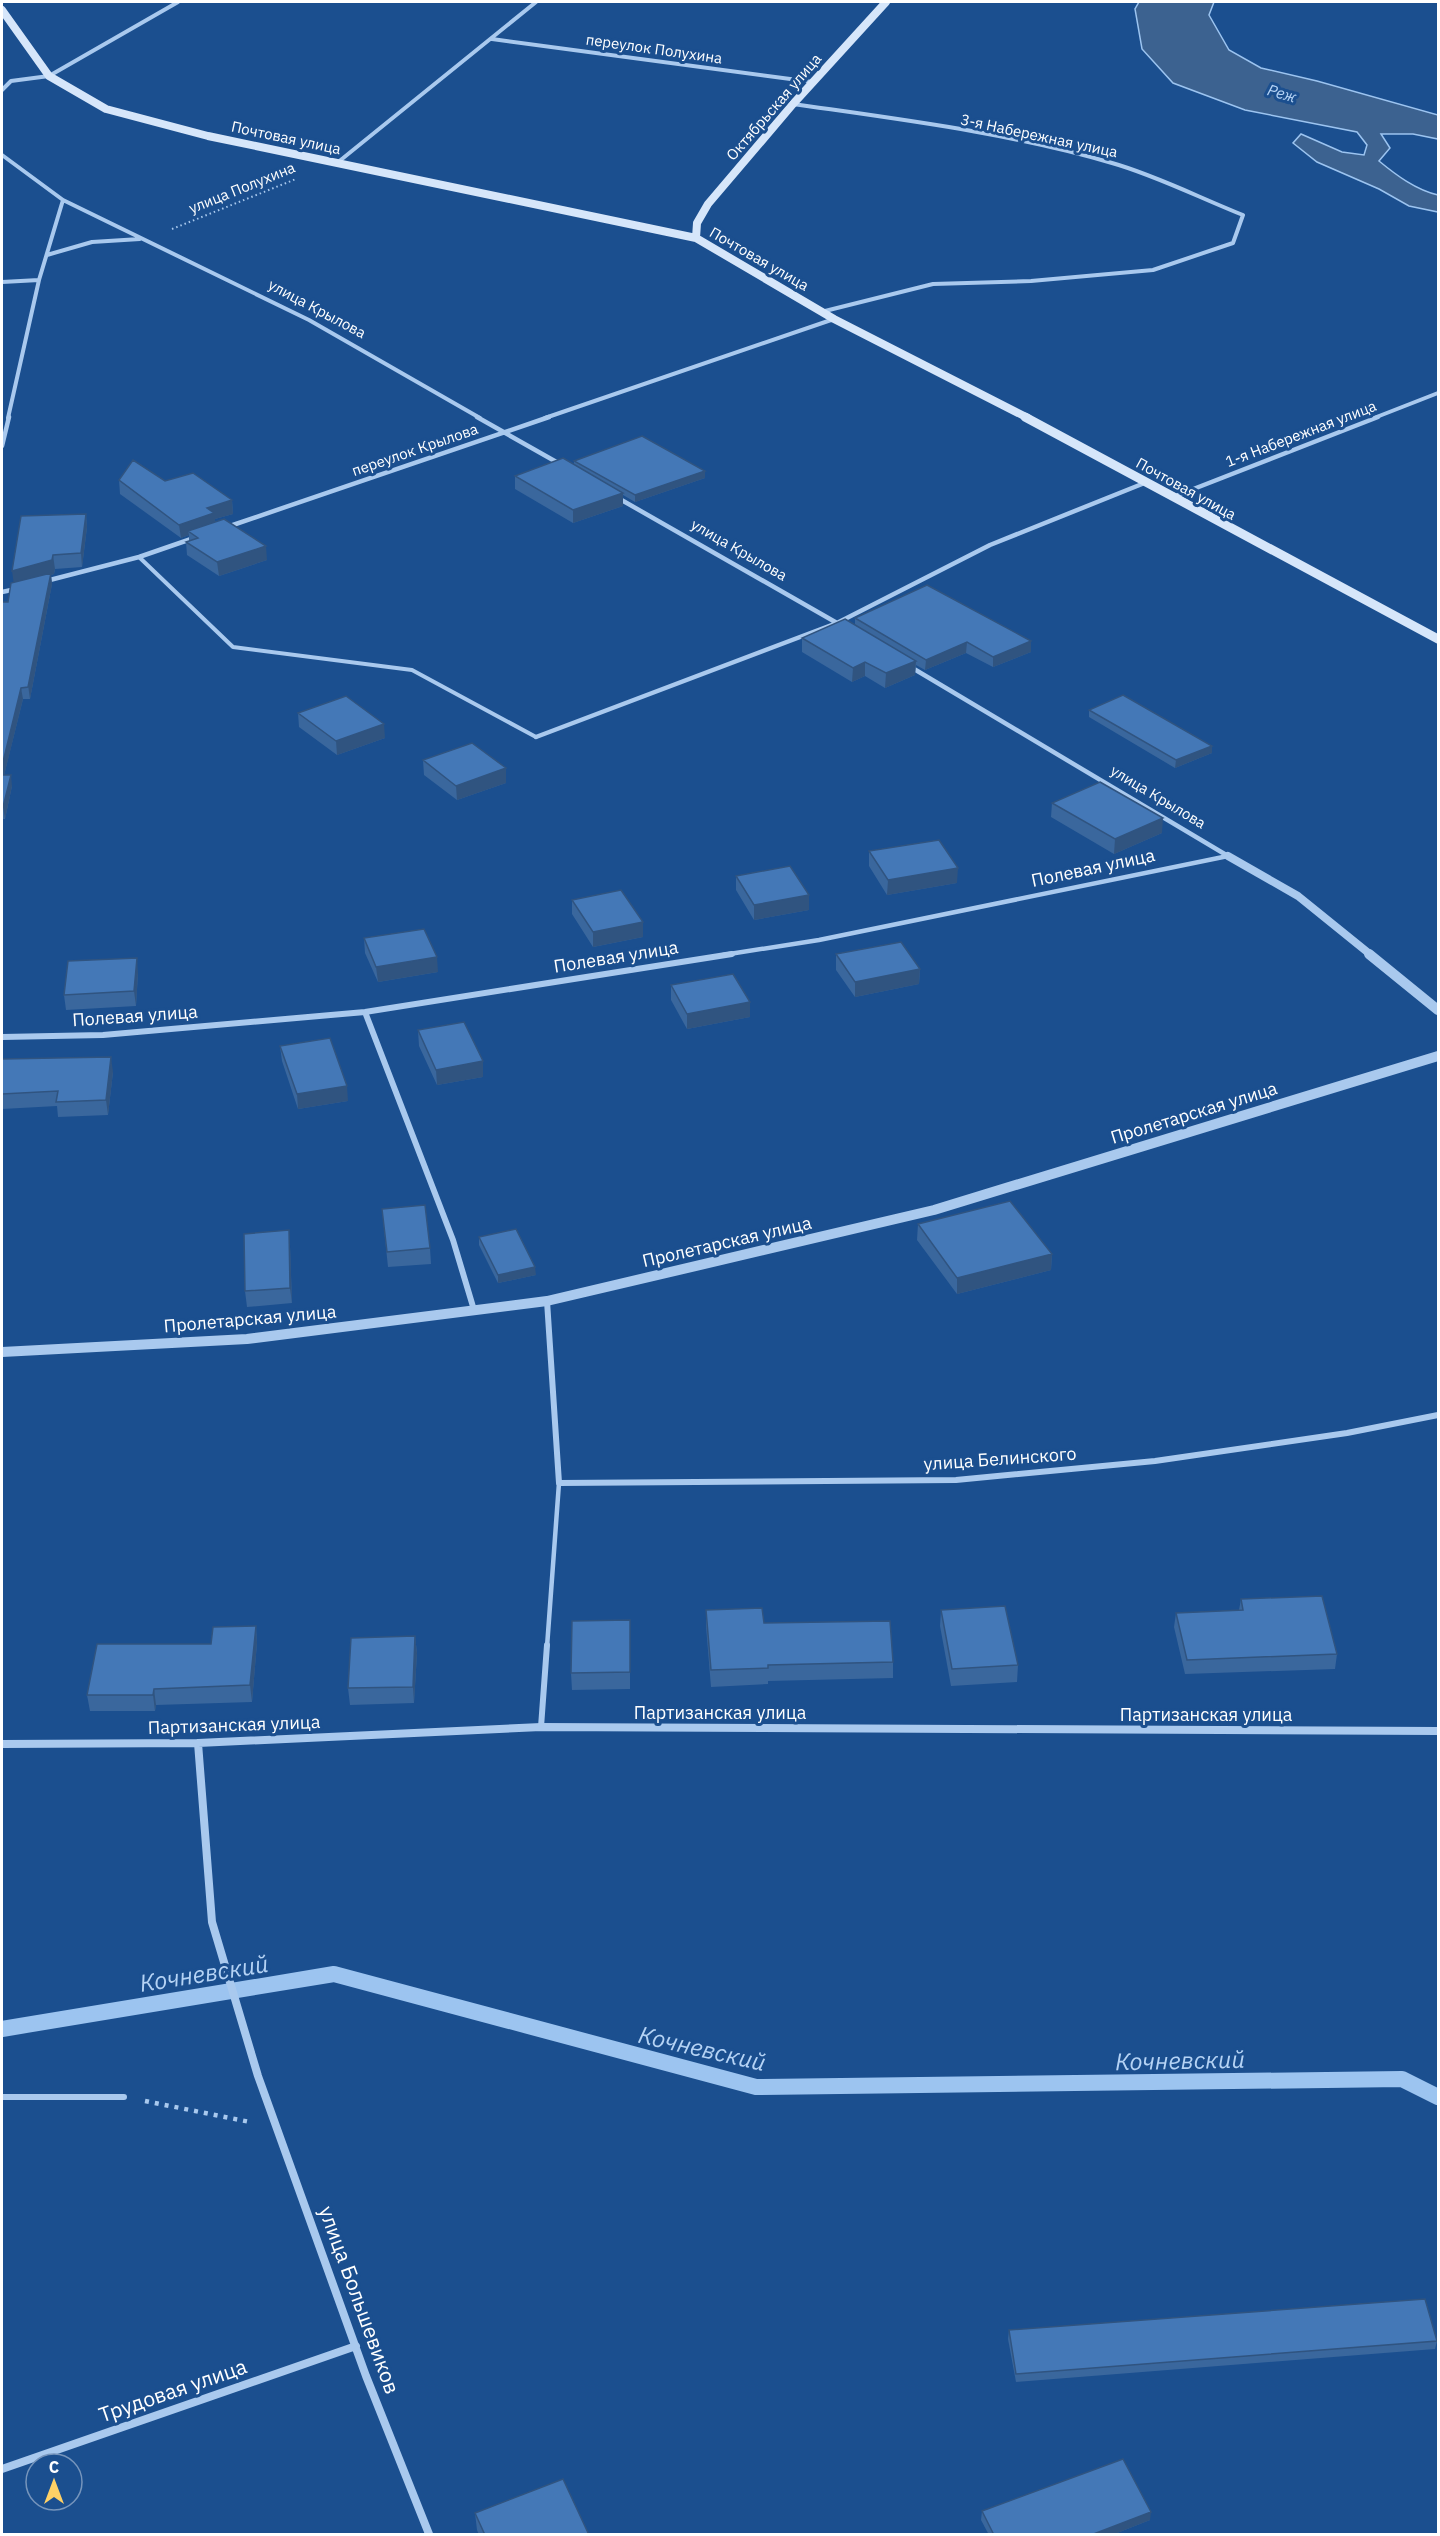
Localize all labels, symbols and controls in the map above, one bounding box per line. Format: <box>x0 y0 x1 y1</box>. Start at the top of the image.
street label: переулок Полухина <box>585 30 724 67</box>
street label: Октябрьская улица <box>722 49 825 164</box>
water label: Реж <box>1265 79 1300 107</box>
street label: 3-я Набережная улица <box>959 110 1119 161</box>
street label: Почтовая улица <box>230 117 343 158</box>
street label: улица Полухина <box>186 158 298 218</box>
street label: Почтовая улица <box>706 222 812 295</box>
street label: улица Крылова <box>265 275 369 342</box>
street label: 1-я Набережная улица <box>1223 396 1379 471</box>
street label: переулок Крылова <box>349 419 480 480</box>
street label: Почтовая улица <box>1133 453 1240 524</box>
street label: улица Крылова <box>688 514 791 585</box>
street label: улица Крылова <box>1107 761 1209 832</box>
street label: Полевая улица <box>1029 843 1157 892</box>
street label: Полевая улица <box>552 935 680 978</box>
street label: Полевая улица <box>71 1000 199 1031</box>
street label: Пролетарская улица <box>1108 1076 1280 1149</box>
street label: Пролетарская улица <box>640 1211 814 1272</box>
street label: Пролетарская улица <box>163 1299 338 1338</box>
street label: улица Белинского <box>923 1442 1077 1475</box>
street label: Партизанская улица <box>634 1701 807 1724</box>
street label: Партизанская улица <box>1120 1703 1293 1726</box>
street label: Партизанская улица <box>147 1710 321 1739</box>
water label: Кочневский <box>137 1947 271 1999</box>
water label: Кочневский <box>635 2018 769 2078</box>
water label: Кочневский <box>1115 2043 1245 2077</box>
street label: улица Большевиков <box>313 2202 407 2397</box>
street label: Трудовая улица <box>95 2352 250 2428</box>
north arrow <box>24 2452 84 2512</box>
text: С <box>49 2457 59 2477</box>

